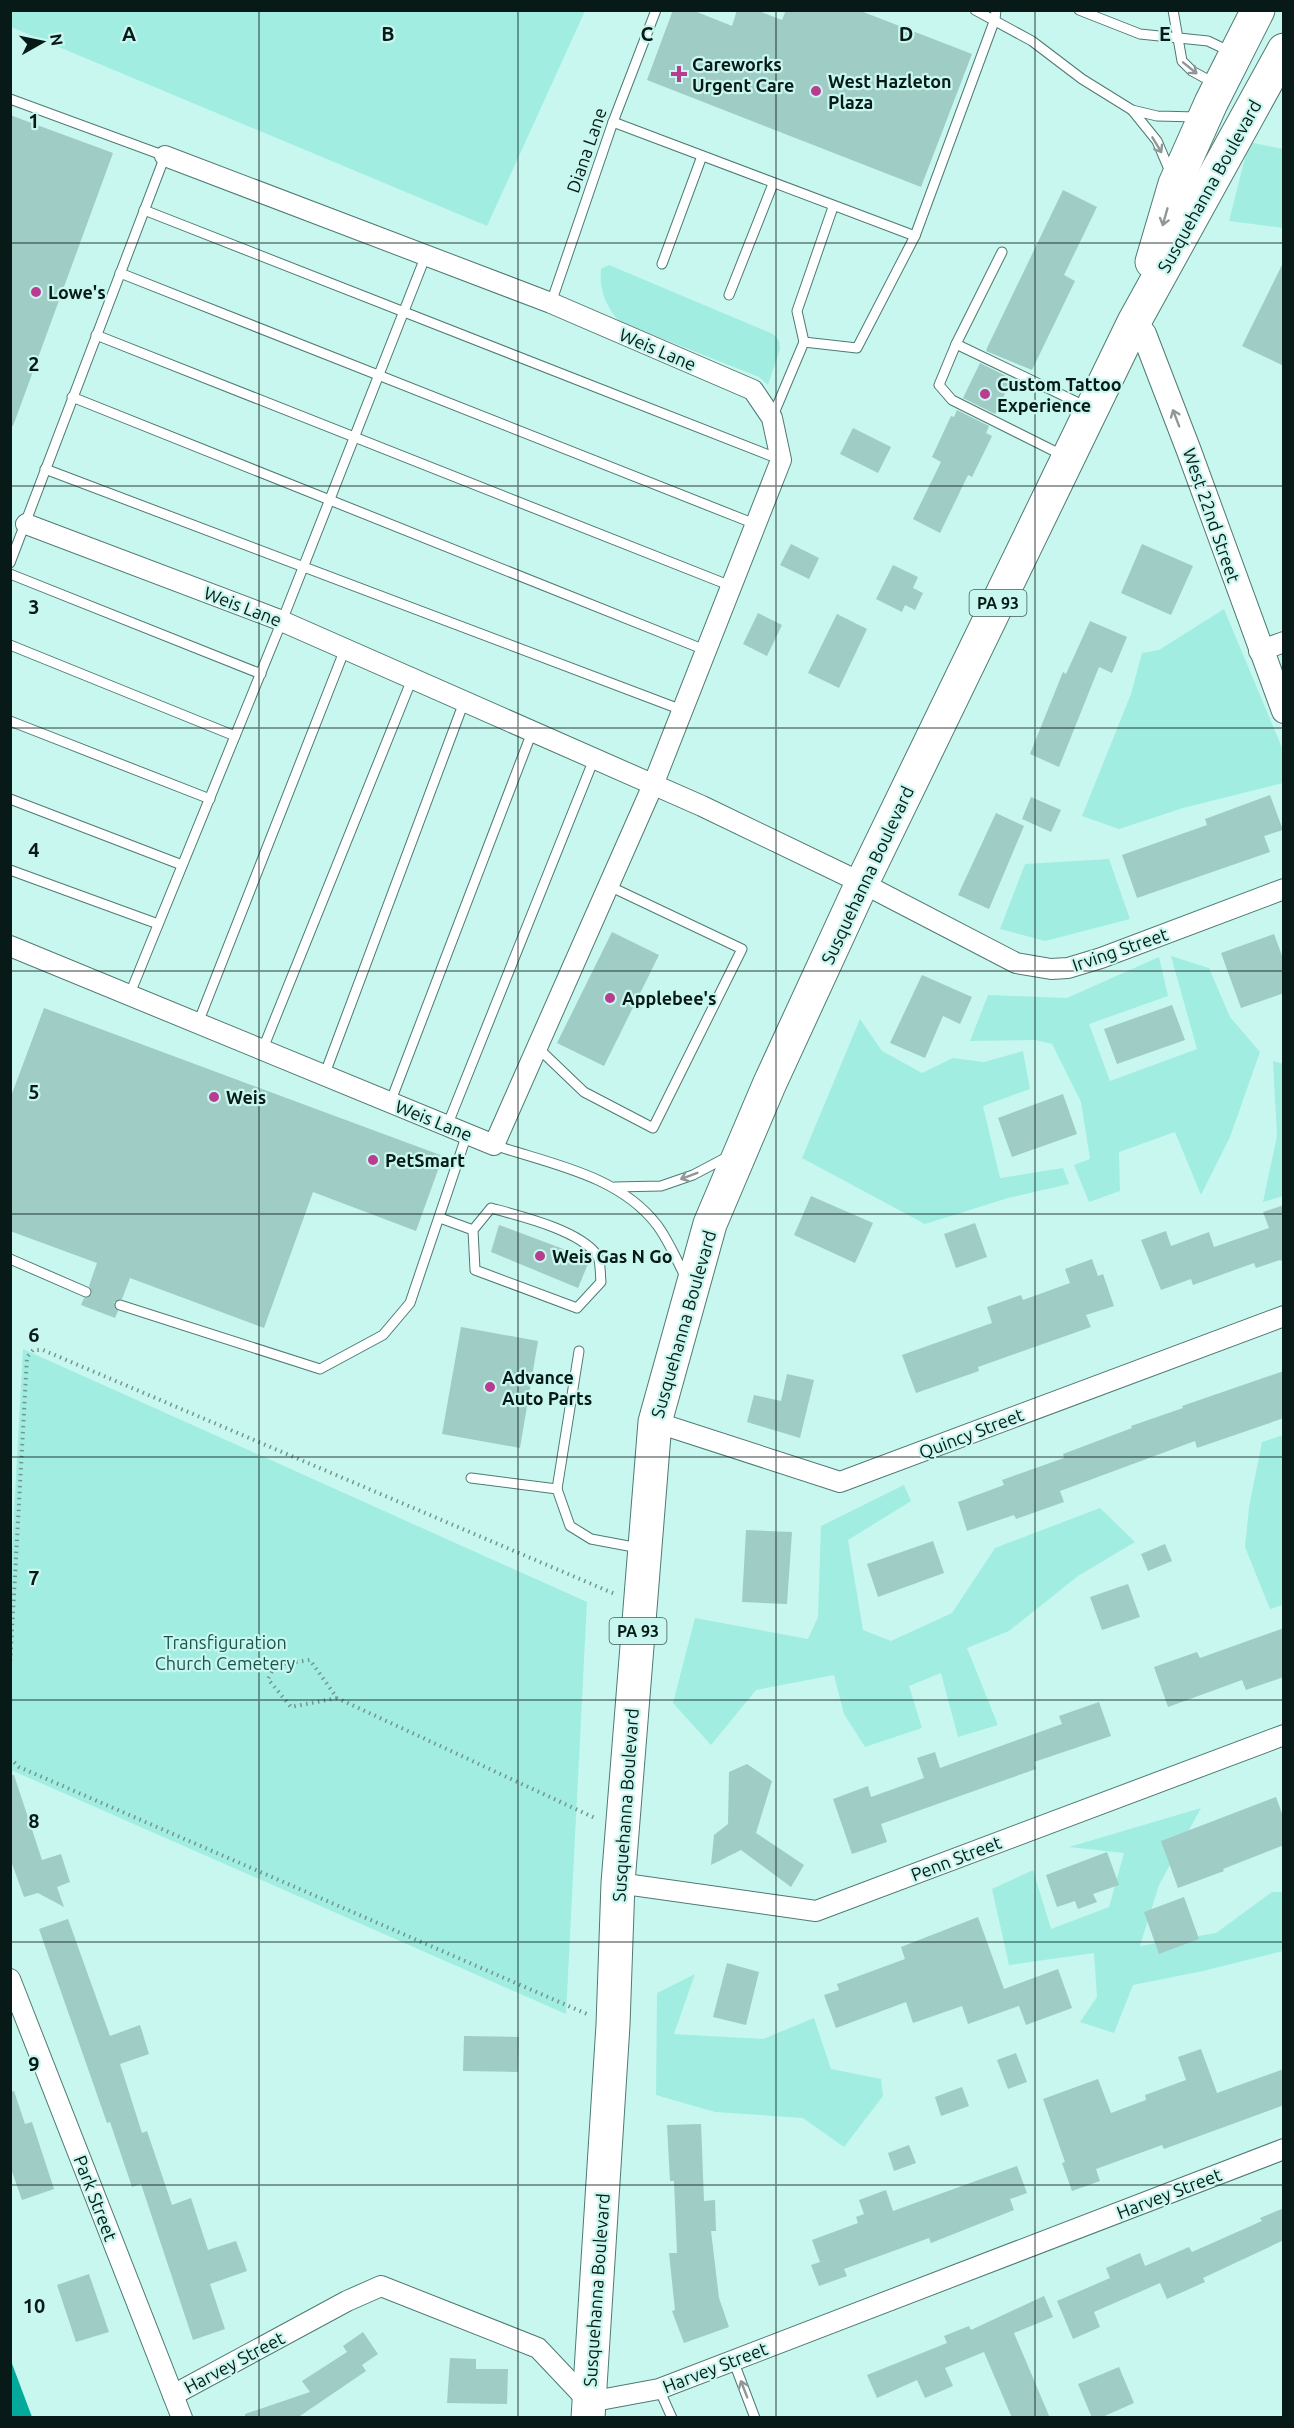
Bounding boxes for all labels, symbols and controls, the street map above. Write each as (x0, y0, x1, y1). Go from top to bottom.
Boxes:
north arrow (12, 12, 72, 72)
text: A (122, 22, 136, 45)
text: B (381, 22, 395, 45)
text: C (641, 22, 654, 45)
text: D (899, 22, 913, 45)
text: E (1159, 22, 1171, 45)
text: N (47, 32, 67, 47)
place label: Careworks Urgent Care (692, 54, 794, 95)
one-way arrow (1182, 61, 1198, 74)
marker: Careworks Urgent Care (670, 65, 688, 83)
place label: West Hazleton Plaza (828, 71, 952, 112)
marker: West Hazleton Plaza (809, 84, 823, 98)
street label: Susquehanna Boulevard (1153, 96, 1265, 276)
street label: Diana Lane (562, 105, 610, 195)
text: 1 (28, 109, 40, 132)
one-way arrow (1152, 136, 1164, 153)
one-way arrow (1159, 207, 1170, 226)
place label: Lowe's (48, 282, 106, 302)
marker: Lowe's (29, 285, 43, 299)
street label: Weis Lane (617, 324, 699, 374)
text: 2 (28, 352, 40, 375)
place label: Custom Tattoo Experience (997, 374, 1122, 415)
marker: Custom Tattoo Experience (978, 387, 992, 401)
one-way arrow (1170, 409, 1181, 427)
street label: West 22nd Street (1180, 445, 1244, 585)
street label: Weis Lane (201, 582, 285, 630)
road number: PA 93 (970, 590, 1026, 616)
text: 3 (28, 595, 40, 618)
street label: Susquehanna Boulevard (817, 783, 917, 967)
text: 4 (28, 838, 40, 861)
street label: Irving Street (1069, 923, 1171, 975)
place label: Applebee's (622, 988, 716, 1008)
marker: Applebee's (603, 991, 617, 1005)
text: 5 (28, 1080, 40, 1103)
place label: Weis (226, 1087, 266, 1107)
marker: Weis (207, 1090, 221, 1104)
street label: Weis Lane (393, 1096, 475, 1144)
place label: PetSmart (385, 1150, 465, 1170)
marker: PetSmart (366, 1153, 380, 1167)
one-way arrow (680, 1171, 699, 1182)
street label: Susquehanna Boulevard (647, 1228, 719, 1420)
place label: Weis Gas N Go (552, 1246, 673, 1266)
marker: Weis Gas N Go (533, 1249, 547, 1263)
text: 6 (28, 1323, 40, 1346)
place label: Advance Auto Parts (502, 1367, 592, 1408)
marker: Advance Auto Parts (483, 1380, 497, 1394)
street label: Quincy Street (916, 1404, 1027, 1463)
text: 7 (28, 1566, 40, 1589)
road number: PA 93 (610, 1618, 666, 1644)
park label: Transfiguration Church Cemetery (155, 1632, 296, 1673)
street label: Susquehanna Boulevard (608, 1708, 642, 1902)
text: 8 (28, 1809, 40, 1832)
street label: Penn Street (908, 1832, 1004, 1884)
text: 9 (28, 2052, 40, 2075)
street label: Park Street (71, 2152, 121, 2244)
street label: Harvey Street (1114, 2164, 1224, 2222)
street label: Susquehanna Boulevard (579, 2193, 613, 2387)
text: 10 (23, 2294, 45, 2317)
street label: Harvey Street (180, 2327, 288, 2397)
street label: Harvey Street (660, 2338, 770, 2396)
one-way arrow (738, 2380, 749, 2399)

